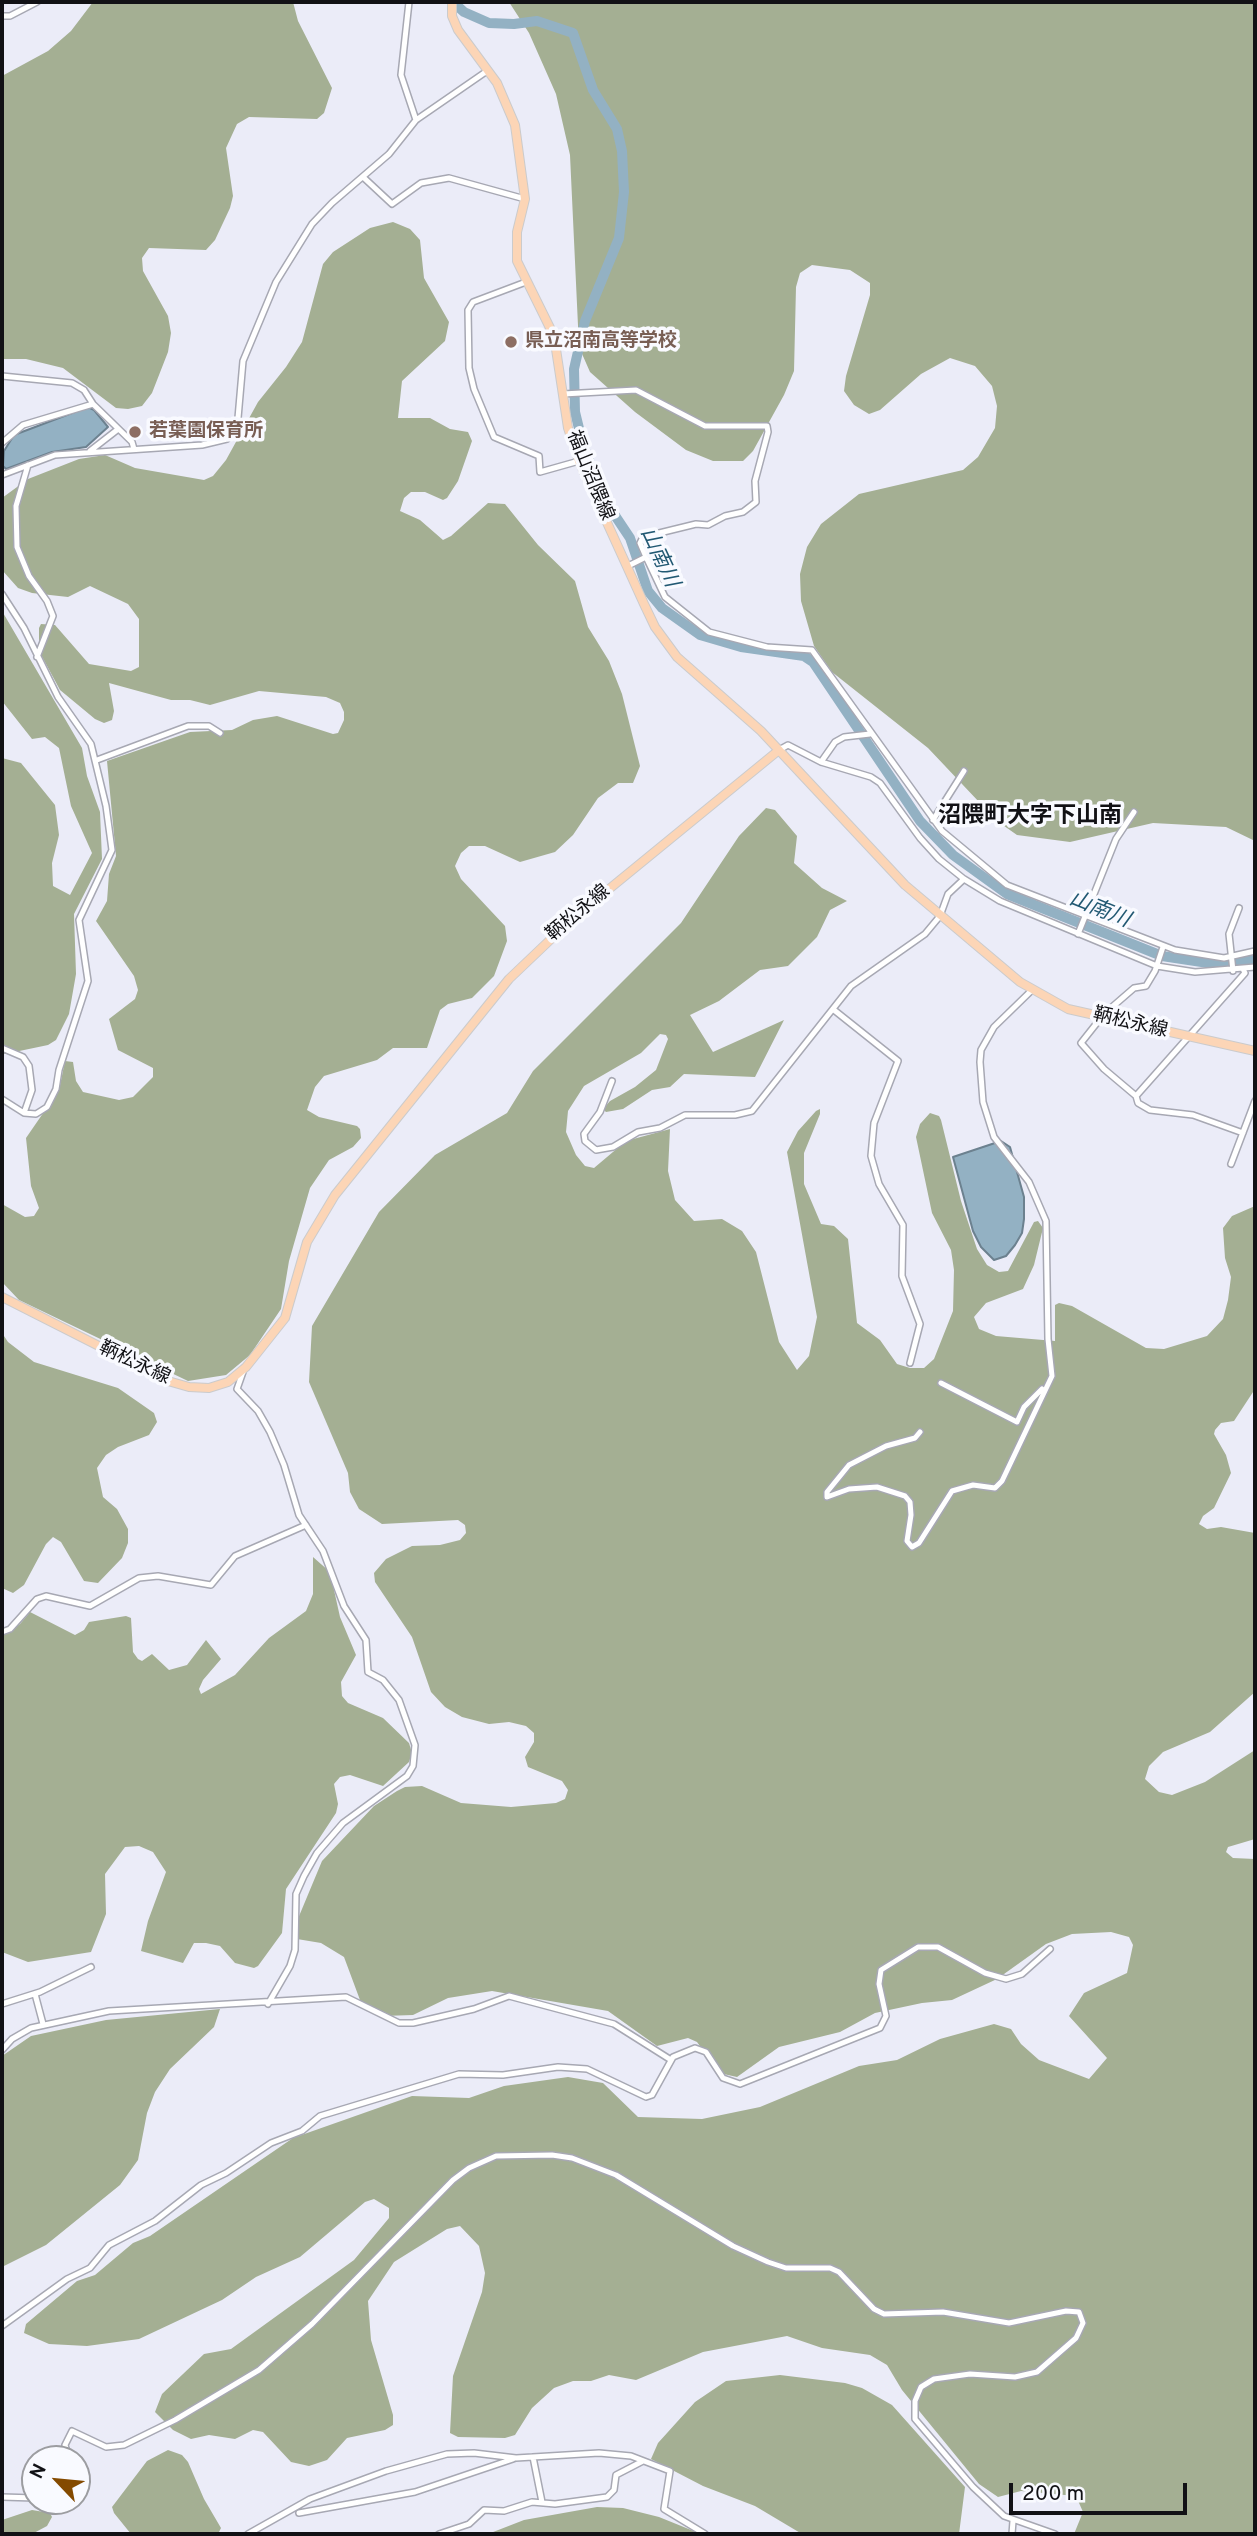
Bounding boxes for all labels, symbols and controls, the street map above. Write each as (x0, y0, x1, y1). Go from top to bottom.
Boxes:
place label: 県立沼南高等学校 (525, 331, 677, 353)
marker: 県立沼南高等学校 (503, 334, 519, 350)
place label: 若葉園保育所 (149, 421, 263, 443)
marker: 若葉園保育所 (127, 424, 143, 440)
street label: 福山沼隈線 (561, 428, 617, 524)
water label: 山南川 (633, 524, 683, 592)
district label: 沼隈町大字下山南 (938, 803, 1122, 831)
street label: 鞆松永線 (543, 881, 615, 947)
water label: 山南川 (1065, 888, 1133, 934)
street label: 鞆松永線 (1090, 1004, 1170, 1044)
street label: 鞆松永線 (95, 1338, 173, 1390)
north arrow (21, 2445, 91, 2515)
text: N (25, 2460, 53, 2483)
scale bar (1012, 2470, 1190, 2514)
text: 200 m (1022, 2481, 1084, 2508)

